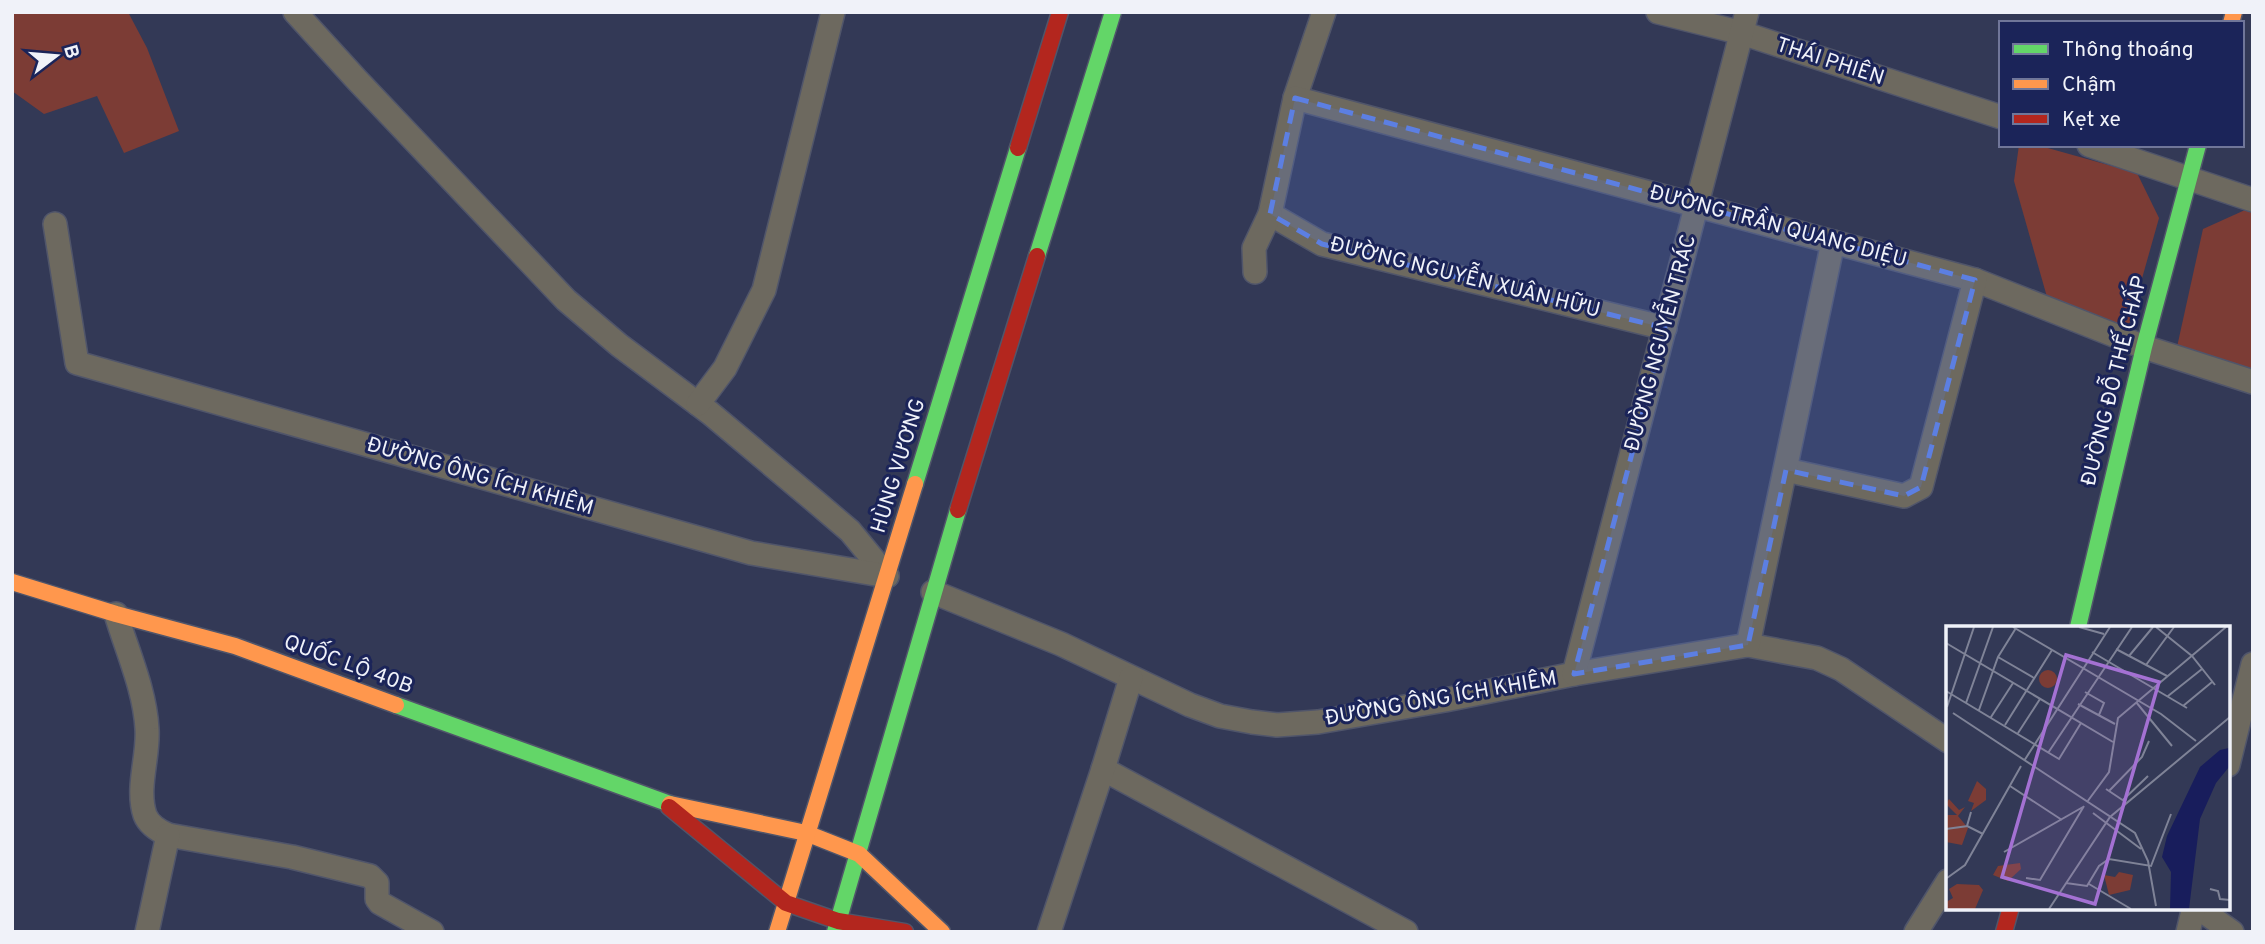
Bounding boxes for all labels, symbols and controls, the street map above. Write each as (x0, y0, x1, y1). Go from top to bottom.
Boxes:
north arrow (21, 21, 91, 91)
legend (1999, 21, 2244, 147)
street label: THÁI PHIÊN (1772, 31, 1888, 92)
text: Thông thoáng (2062, 37, 2194, 64)
text: B (57, 42, 84, 61)
text: Chậm (2062, 72, 2116, 99)
text: Kẹt xe (2062, 107, 2121, 134)
street label: ĐƯỜNG TRẦN QUANG DIỆU (1646, 176, 1911, 274)
street label: ĐƯỜNG NGUYỄN XUÂN HỮU (1327, 226, 1604, 325)
street label: ĐƯỜNG NGUYỄN TRÁC (1614, 230, 1703, 454)
street label: ĐƯỜNG ĐỖ THẾ CHẤP (2071, 272, 2154, 489)
street label: HÙNG VƯƠNG (865, 395, 932, 537)
street label: ĐƯỜNG ÔNG ÍCH KHIÊM (363, 431, 597, 522)
street label: QUỐC LỘ 40B (280, 625, 418, 701)
inset map (1946, 626, 2230, 909)
street label: ĐƯỜNG ÔNG ÍCH KHIÊM (1323, 664, 1559, 733)

